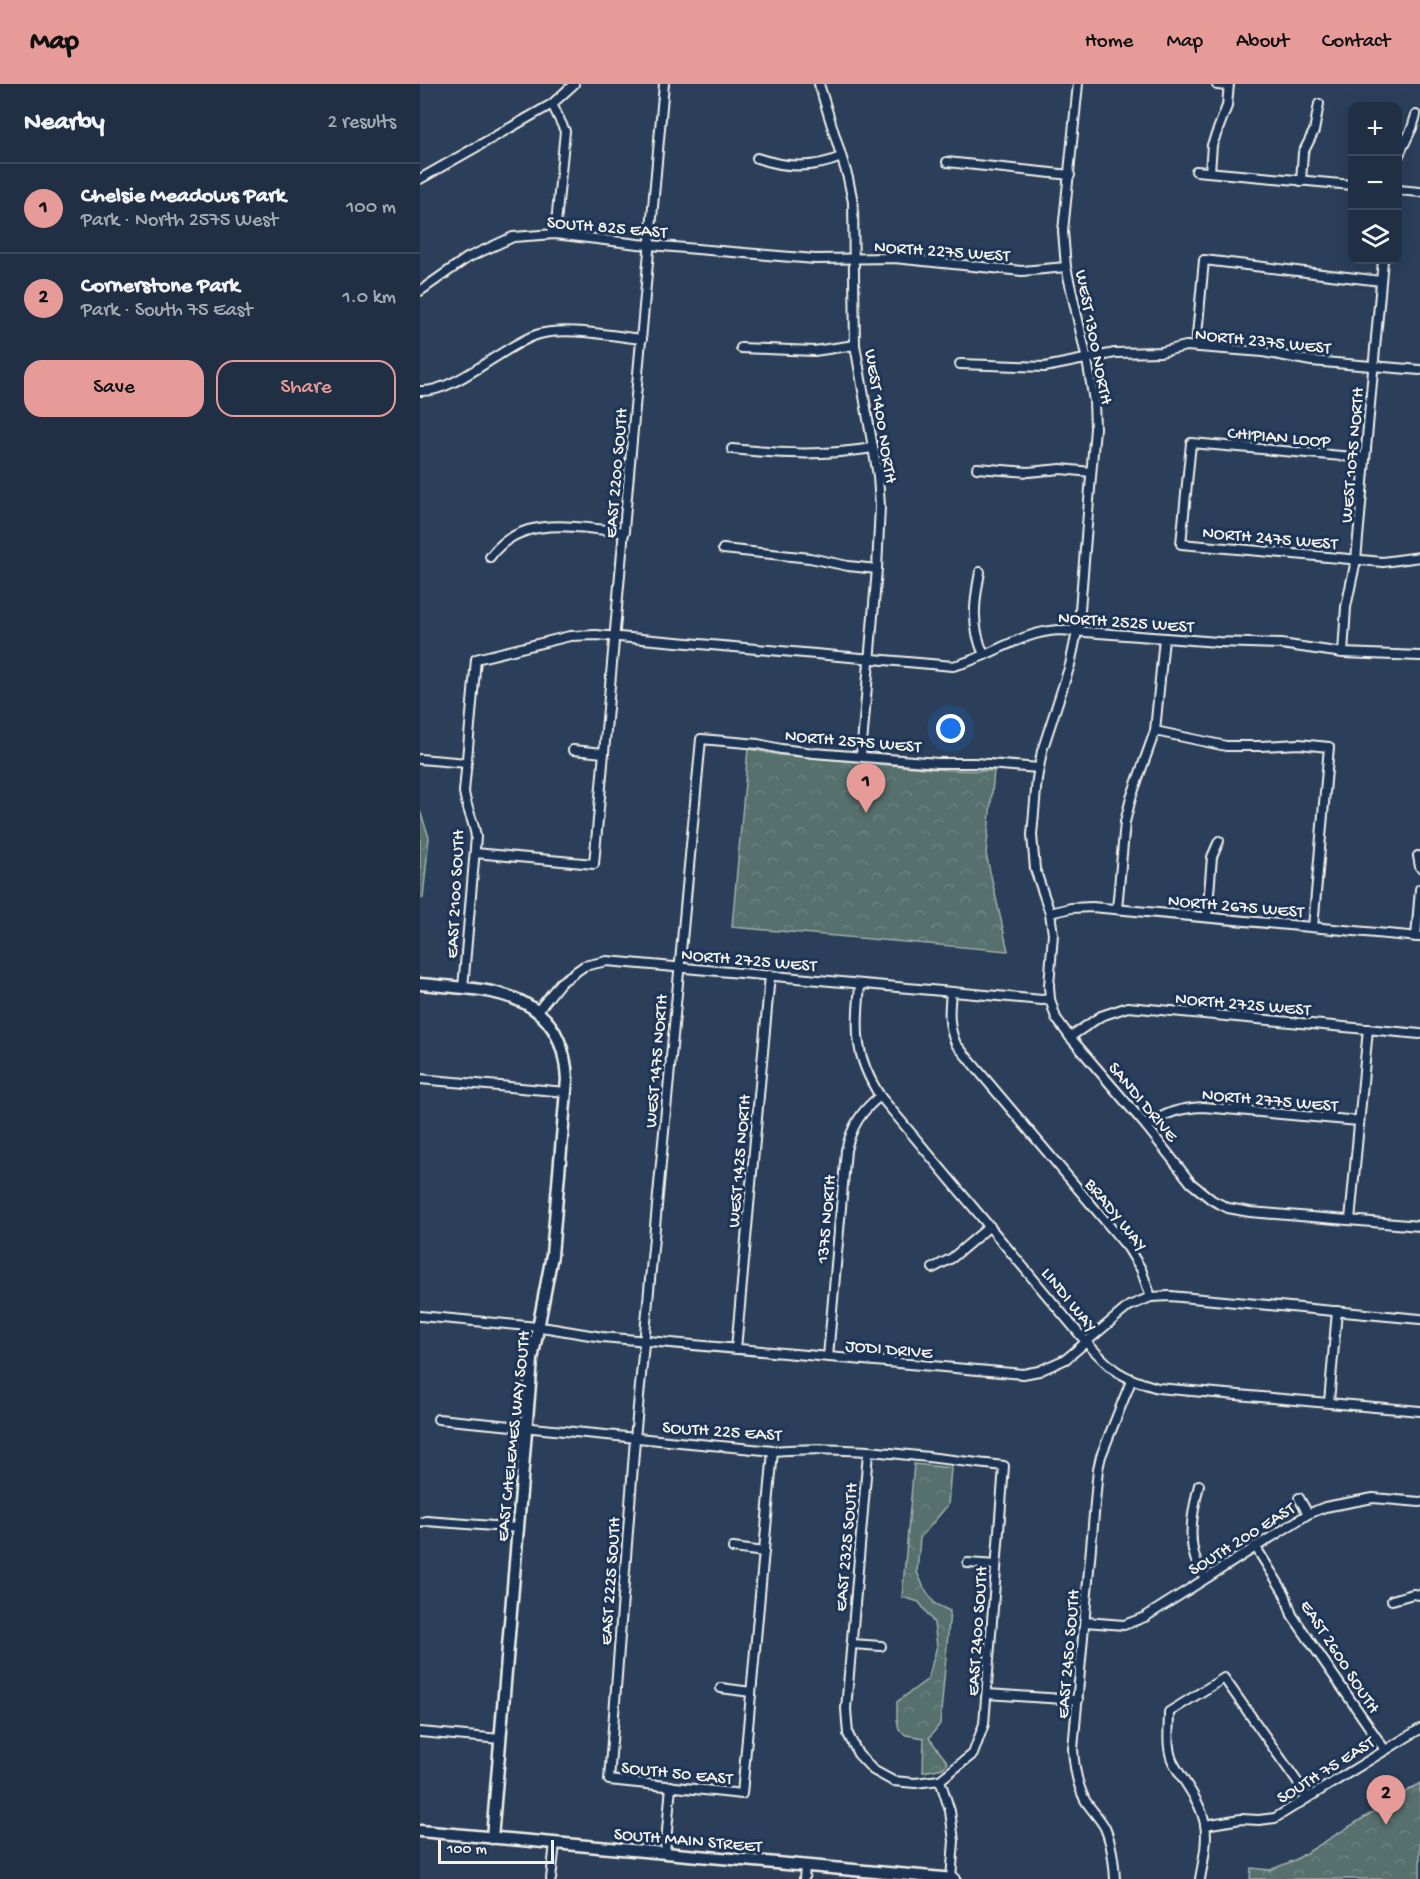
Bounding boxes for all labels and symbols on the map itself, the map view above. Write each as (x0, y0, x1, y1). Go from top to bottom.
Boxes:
street label: SOUTH 825 EAST (546, 213, 669, 244)
street label: NORTH 2275 WEST (873, 237, 1011, 268)
street label: WEST 1300 NORTH (1069, 268, 1116, 407)
street label: NORTH 2375 WEST (1194, 325, 1333, 360)
street label: WEST 1400 NORTH (859, 348, 901, 486)
street label: WEST 1075 NORTH (1337, 386, 1370, 524)
street label: EAST 2200 SOUTH (601, 407, 634, 539)
street label: CHIPIAN LOOP (1226, 424, 1332, 454)
street label: NORTH 2475 WEST (1201, 523, 1339, 556)
street label: NORTH 2525 WEST (1057, 608, 1196, 639)
your location (936, 714, 965, 743)
street label: NORTH 2575 WEST (784, 726, 923, 759)
pin: 1 (846, 764, 886, 813)
street label: EAST 2100 SOUTH (443, 828, 470, 959)
street label: NORTH 2675 WEST (1167, 891, 1306, 924)
street label: NORTH 2725 WEST (680, 945, 819, 978)
street label: NORTH 2725 WEST (1174, 989, 1313, 1022)
street label: WEST 1475 NORTH (641, 993, 674, 1129)
street label: SANDI DRIVE (1103, 1058, 1182, 1147)
street label: NORTH 2775 WEST (1201, 1085, 1340, 1118)
street label: WEST 1425 NORTH (724, 1093, 757, 1229)
street label: 1375 NORTH (813, 1173, 842, 1265)
street label: BRADY WAY (1079, 1174, 1151, 1256)
street label: LINDI WAY (1036, 1264, 1101, 1337)
street label: EAST CHELEMES WAY SOUTH (493, 1329, 536, 1543)
street label: JODI DRIVE (844, 1336, 934, 1365)
street label: SOUTH 225 EAST (661, 1418, 783, 1447)
street label: EAST 2325 SOUTH (831, 1481, 864, 1612)
street label: SOUTH 200 EAST (1185, 1498, 1300, 1581)
street label: EAST 2225 SOUTH (597, 1516, 626, 1646)
street label: EAST 2400 SOUTH (963, 1565, 994, 1697)
street label: EAST 2450 SOUTH (1053, 1588, 1086, 1720)
street label: EAST 2600 SOUTH (1294, 1597, 1384, 1719)
street label: SOUTH 75 EAST (1274, 1732, 1380, 1809)
street label: SOUTH 50 EAST (620, 1758, 735, 1791)
pin: 2 (1366, 1776, 1406, 1825)
street label: SOUTH MAIN STREET (613, 1825, 764, 1859)
scale bar (438, 1837, 554, 1864)

